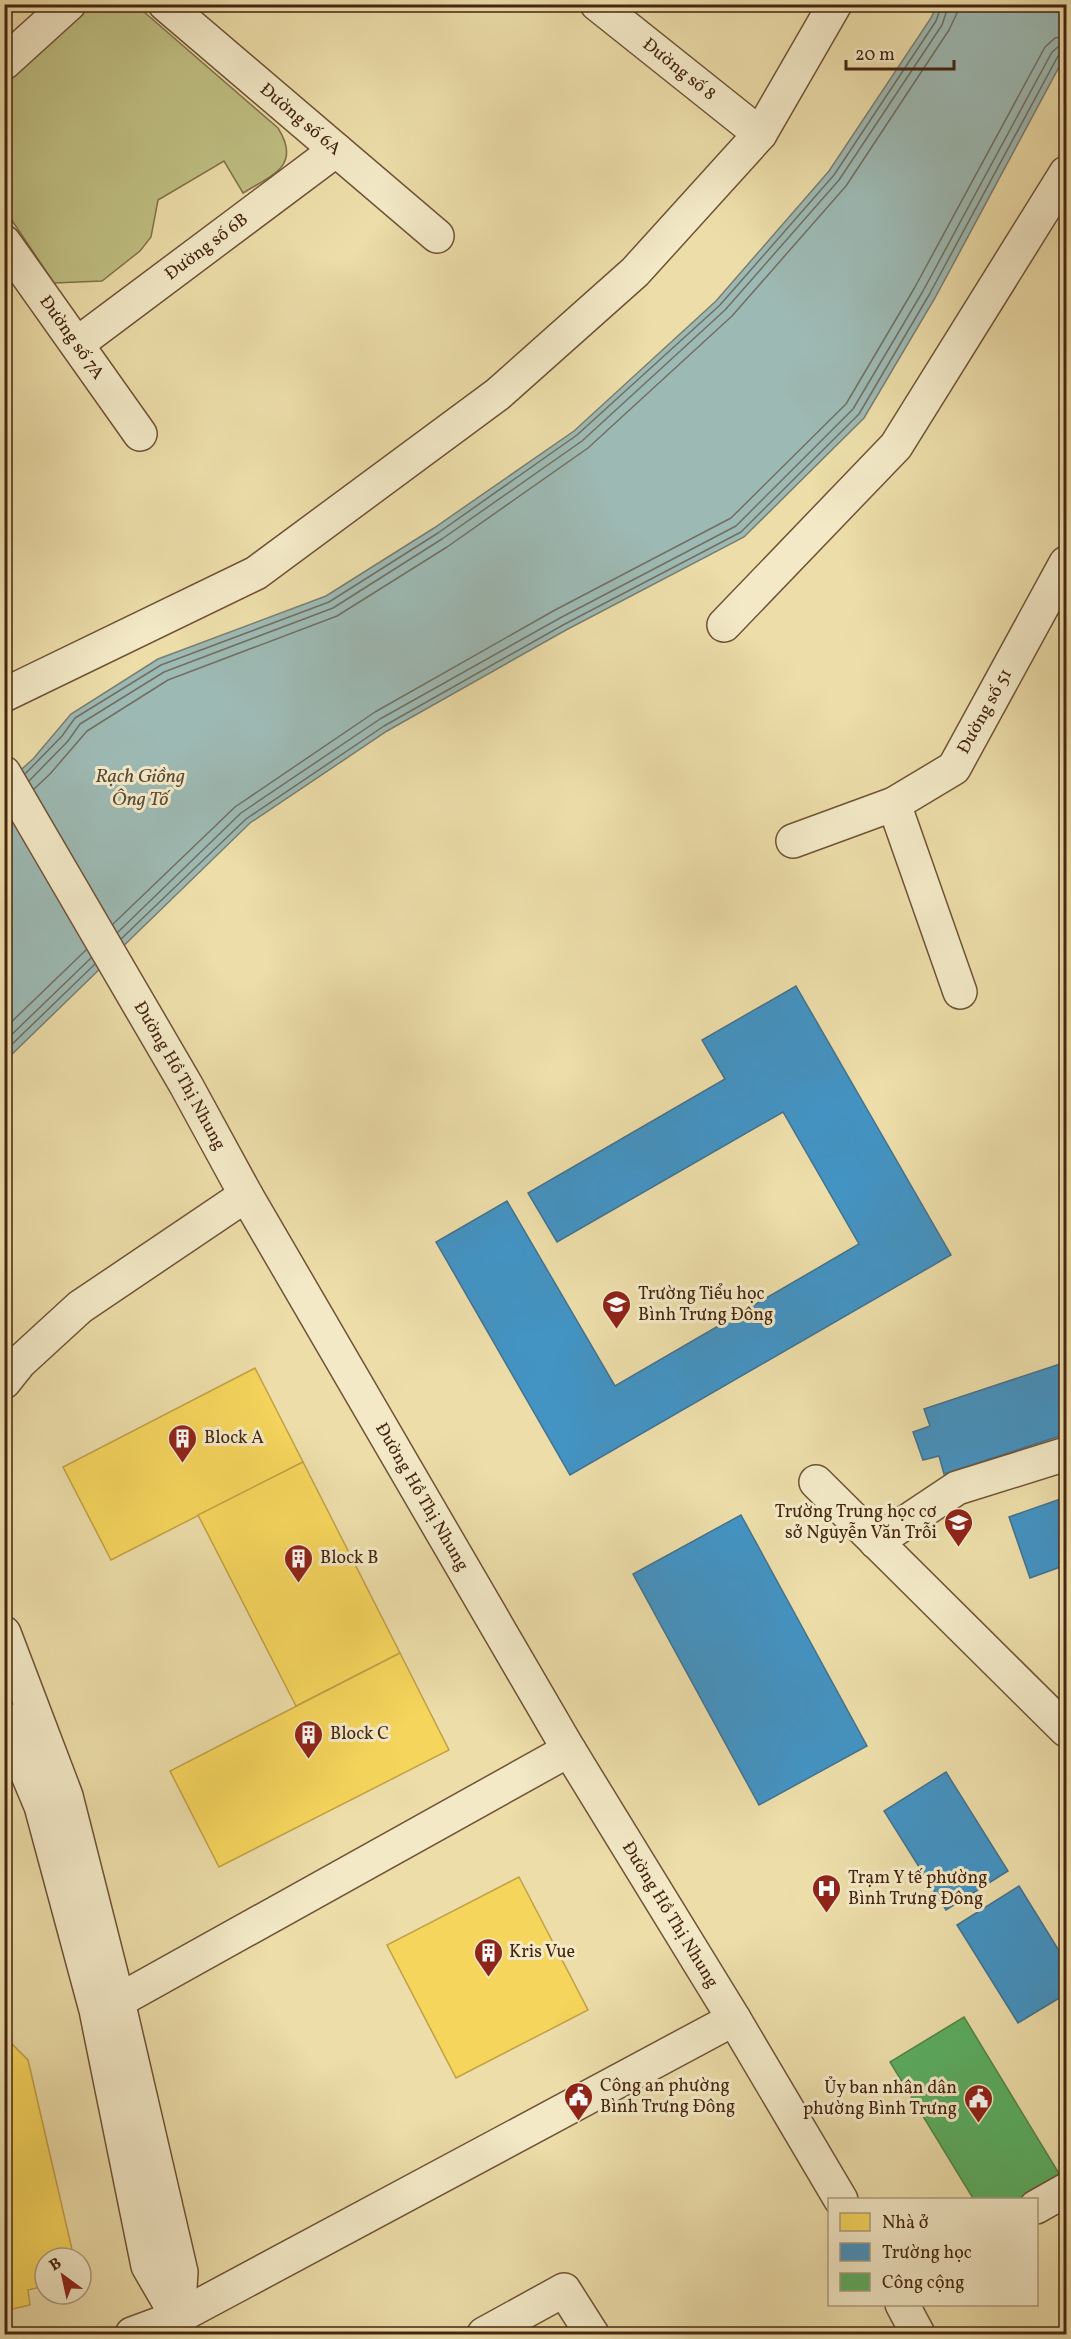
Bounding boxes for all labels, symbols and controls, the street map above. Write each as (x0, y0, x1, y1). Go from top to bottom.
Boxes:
street label: Đường số 8 (637, 32, 721, 106)
scale bar (846, 33, 954, 71)
text: 20 m (855, 43, 895, 68)
street label: Đường số 6A (254, 78, 347, 162)
street label: Đường số 6B (160, 207, 254, 286)
street label: Đường số 7A (33, 290, 110, 385)
street label: Đường số 51 (951, 664, 1018, 759)
water label: Rạch Giồng Ông Tố (95, 763, 185, 814)
street label: Đường Hồ Thị Nhung (127, 997, 232, 1155)
place label: Trường Tiểu học Bình Trưng Đông (638, 1282, 773, 1328)
school or university icon: Trường Tiểu học Bình Trưng Đông (601, 1288, 633, 1330)
street label: Đường Hồ Thị Nhung (369, 1418, 475, 1576)
building icon: Block A (167, 1422, 199, 1464)
place label: Block A (204, 1426, 264, 1451)
place label: Trường Trung học cơ sở Nguyễn Văn Trỗi (775, 1500, 937, 1546)
school or university icon: Trường Trung học cơ sở Nguyễn Văn Trỗi (942, 1506, 974, 1548)
building icon: Block B (283, 1542, 315, 1584)
place label: Block B (320, 1546, 378, 1571)
building icon: Block C (293, 1718, 325, 1760)
place label: Block C (330, 1722, 389, 1747)
street label: Đường Hồ Thị Nhung (616, 1837, 725, 1993)
place label: Trạm Y tế phường Bình Trưng Đông (848, 1866, 987, 1912)
hospital icon: Trạm Y tế phường Bình Trưng Đông (811, 1872, 843, 1914)
building icon: Kris Vue (472, 1936, 504, 1978)
place label: Kris Vue (509, 1940, 575, 1965)
place label: Công an phường Bình Trưng Đông (600, 2074, 735, 2120)
place label: Ủy ban nhân dân phường Bình Trưng (803, 2076, 957, 2122)
public building icon: Công an phường Bình Trưng Đông (563, 2080, 595, 2122)
public building icon: Ủy ban nhân dân phường Bình Trưng (962, 2082, 994, 2124)
legend (828, 2198, 1038, 2306)
text: Nhà ở (882, 2211, 929, 2236)
text: Trường học (882, 2241, 972, 2266)
north arrow (33, 2246, 93, 2306)
text: B (45, 2253, 67, 2277)
text: Công cộng (882, 2271, 964, 2296)

